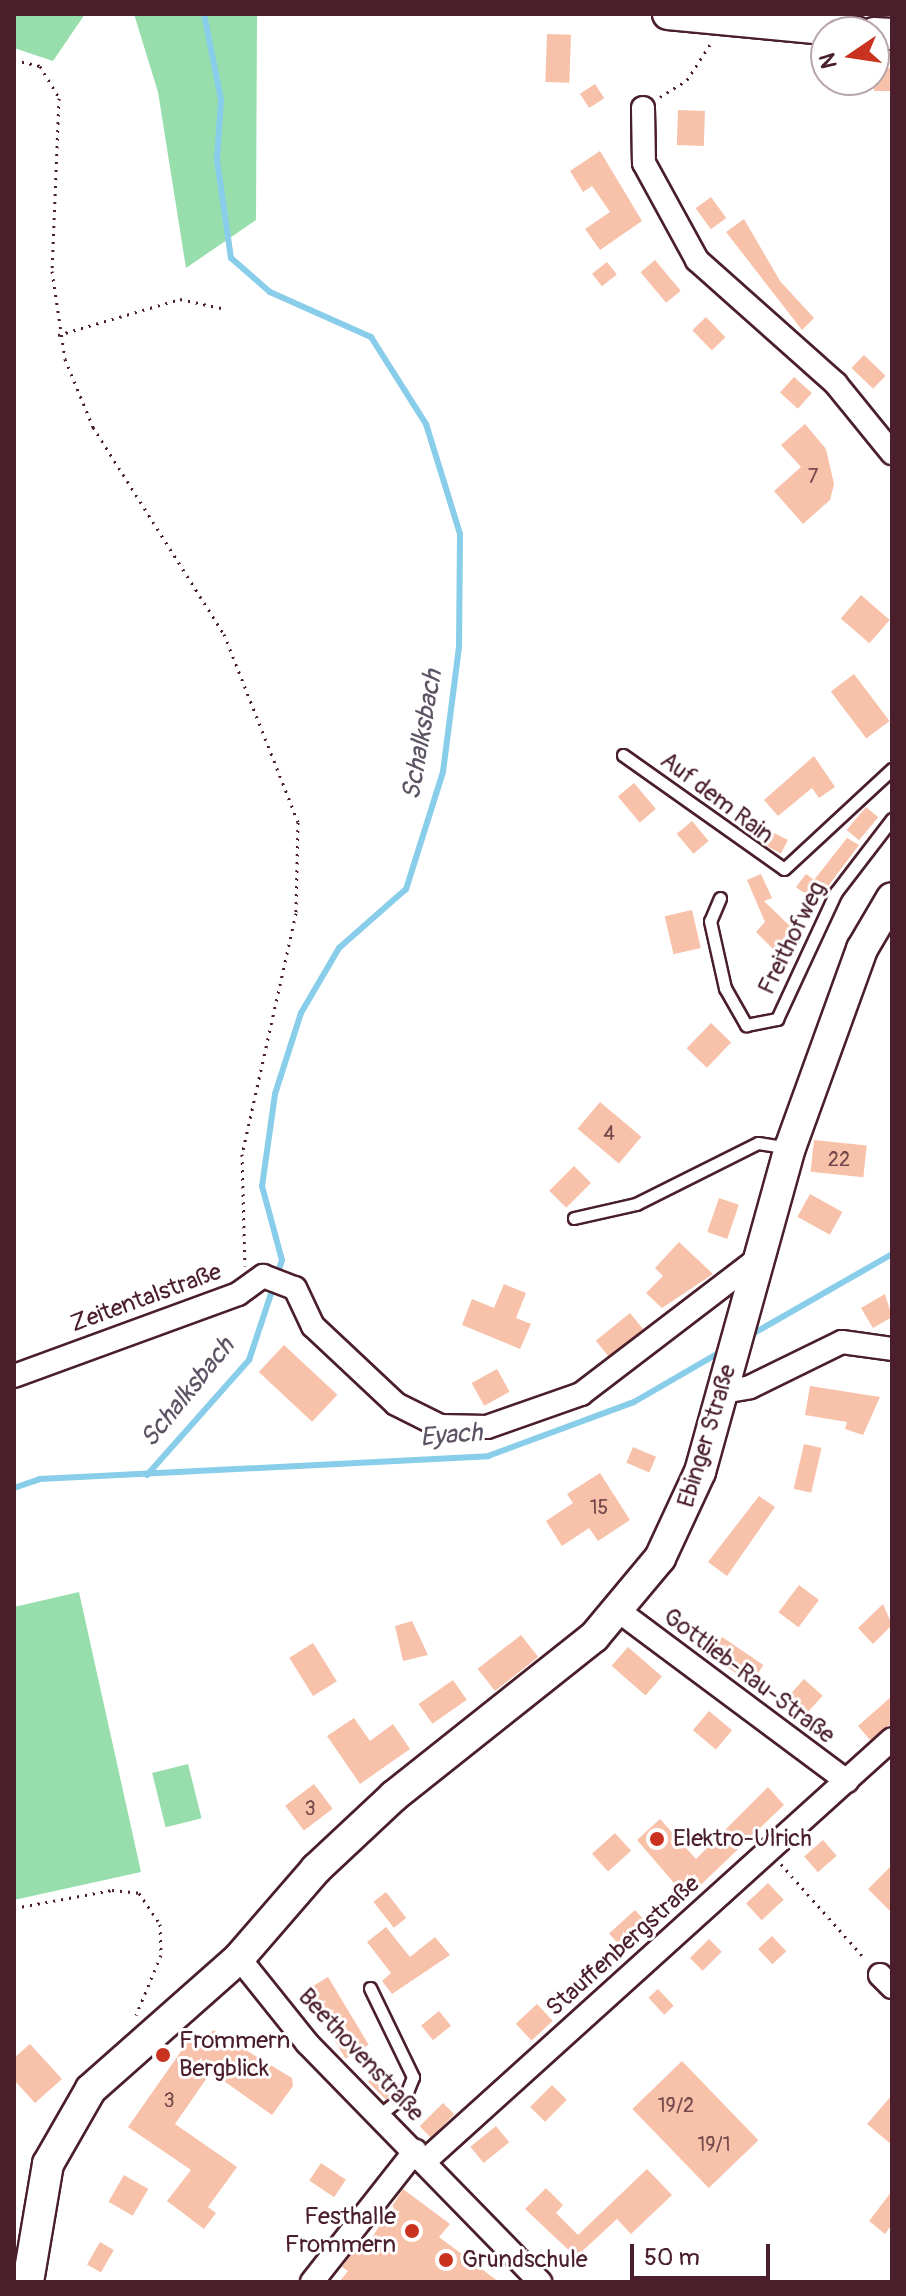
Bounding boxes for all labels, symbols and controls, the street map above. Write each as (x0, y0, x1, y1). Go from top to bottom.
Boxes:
north arrow (810, 16, 890, 96)
text: N (813, 51, 844, 71)
house number: 7 (808, 464, 818, 488)
water label: Schalksbach (396, 668, 450, 802)
street label: Auf dem Rain (655, 746, 779, 850)
street label: Freithofweg (752, 877, 832, 999)
house number: 4 (603, 1121, 615, 1145)
house number: 22 (828, 1147, 850, 1171)
street label: Zeitentalstraße (67, 1257, 225, 1339)
water label: Schalksbach (134, 1332, 242, 1454)
street label: Ebinger Straße (672, 1361, 742, 1511)
water label: Eyach (419, 1418, 483, 1454)
house number: 15 (590, 1495, 608, 1519)
street label: Gottlieb-Rau-Straße (658, 1602, 840, 1750)
house number: 3 (304, 1796, 316, 1820)
place label: Elektro-Ulrich (673, 1825, 812, 1853)
marker: Elektro-Ulrich (648, 1830, 666, 1848)
street label: Stauffenbergstraße (540, 1870, 706, 2022)
street label: Beethovenstraße (292, 1983, 430, 2127)
place label: Frommern Bergblick (179, 2027, 290, 2083)
marker: Frommern Bergblick (154, 2046, 172, 2064)
house number: 3 (163, 2088, 175, 2112)
house number: 19/2 (658, 2093, 694, 2117)
house number: 19/1 (697, 2132, 731, 2156)
place label: Festhalle Frommern (285, 2203, 396, 2259)
marker: Festhalle Frommern (403, 2222, 421, 2240)
scale bar (634, 2228, 774, 2278)
text: 50 m (644, 2243, 700, 2272)
place label: Grundschule (462, 2246, 588, 2274)
marker: Grundschule (437, 2251, 455, 2269)

